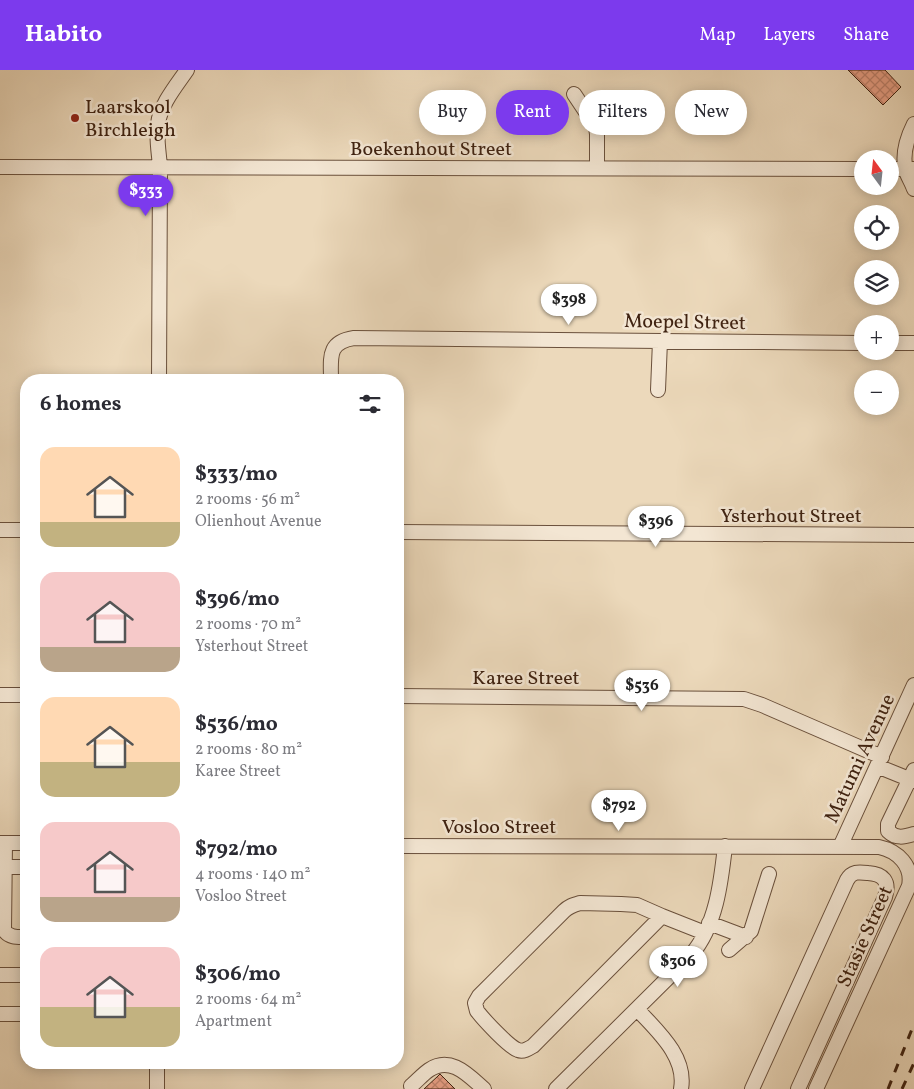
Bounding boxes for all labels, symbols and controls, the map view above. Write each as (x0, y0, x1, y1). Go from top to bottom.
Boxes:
text: Habito (25, 18, 102, 52)
text: Map (699, 23, 735, 48)
text: Layers (763, 23, 815, 48)
text: Share (843, 23, 889, 48)
chip: Buy (419, 90, 486, 135)
chip: Rent (496, 90, 569, 135)
chip: Filters (579, 90, 665, 135)
chip: New (675, 90, 747, 135)
place label: Laarskool Birchleigh (85, 94, 176, 145)
marker: Laarskool Birchleigh (69, 112, 81, 124)
street label: Boekenhout Street (350, 136, 512, 164)
north arrow (854, 150, 899, 195)
map controls (854, 150, 899, 415)
pin: $333 (116, 174, 176, 217)
text: $333 (129, 180, 163, 202)
button: locate (854, 205, 899, 250)
button: layers (854, 260, 899, 305)
pin: $398 (539, 284, 599, 326)
text: $398 (552, 289, 586, 311)
street label: Moepel Street (624, 308, 746, 338)
button: + (854, 315, 899, 360)
button: − (854, 370, 899, 415)
text: 6 homes (40, 390, 121, 419)
icon: filters (356, 390, 384, 418)
text: $333/mo (195, 460, 278, 489)
icon: home (80, 467, 140, 527)
text: 2 rooms · 56 m² (195, 489, 300, 511)
street label: Ysterhout Street (720, 503, 862, 531)
pin: $396 (626, 506, 686, 548)
text: Olienhout Avenue (195, 511, 322, 533)
text: $396 (639, 511, 673, 533)
text: $396/mo (195, 585, 279, 614)
icon: home (80, 592, 140, 652)
text: 2 rooms · 70 m² (195, 614, 301, 636)
text: Ysterhout Street (195, 636, 308, 658)
street label: Karee Street (472, 665, 580, 693)
pin: $536 (612, 670, 672, 712)
text: $536 (625, 675, 659, 697)
street label: Matumi Avenue (819, 690, 903, 828)
text: $536/mo (195, 710, 278, 739)
icon: home (80, 717, 140, 777)
text: 2 rooms · 80 m² (195, 739, 302, 761)
text: Karee Street (195, 761, 281, 783)
pin: $792 (589, 790, 649, 832)
text: $792 (602, 795, 636, 817)
street label: Vosloo Street (442, 814, 556, 842)
text: $792/mo (195, 835, 278, 864)
icon: home (80, 842, 140, 902)
text: 4 rooms · 140 m² (195, 864, 310, 886)
street label: Stasie Street (831, 882, 901, 992)
text: Vosloo Street (195, 886, 287, 908)
pin: $306 (648, 946, 708, 988)
text: $306 (660, 951, 696, 973)
text: $306/mo (195, 960, 281, 989)
icon: home (80, 967, 140, 1027)
text: 2 rooms · 64 m² (195, 989, 302, 1011)
text: Apartment (195, 1011, 272, 1033)

